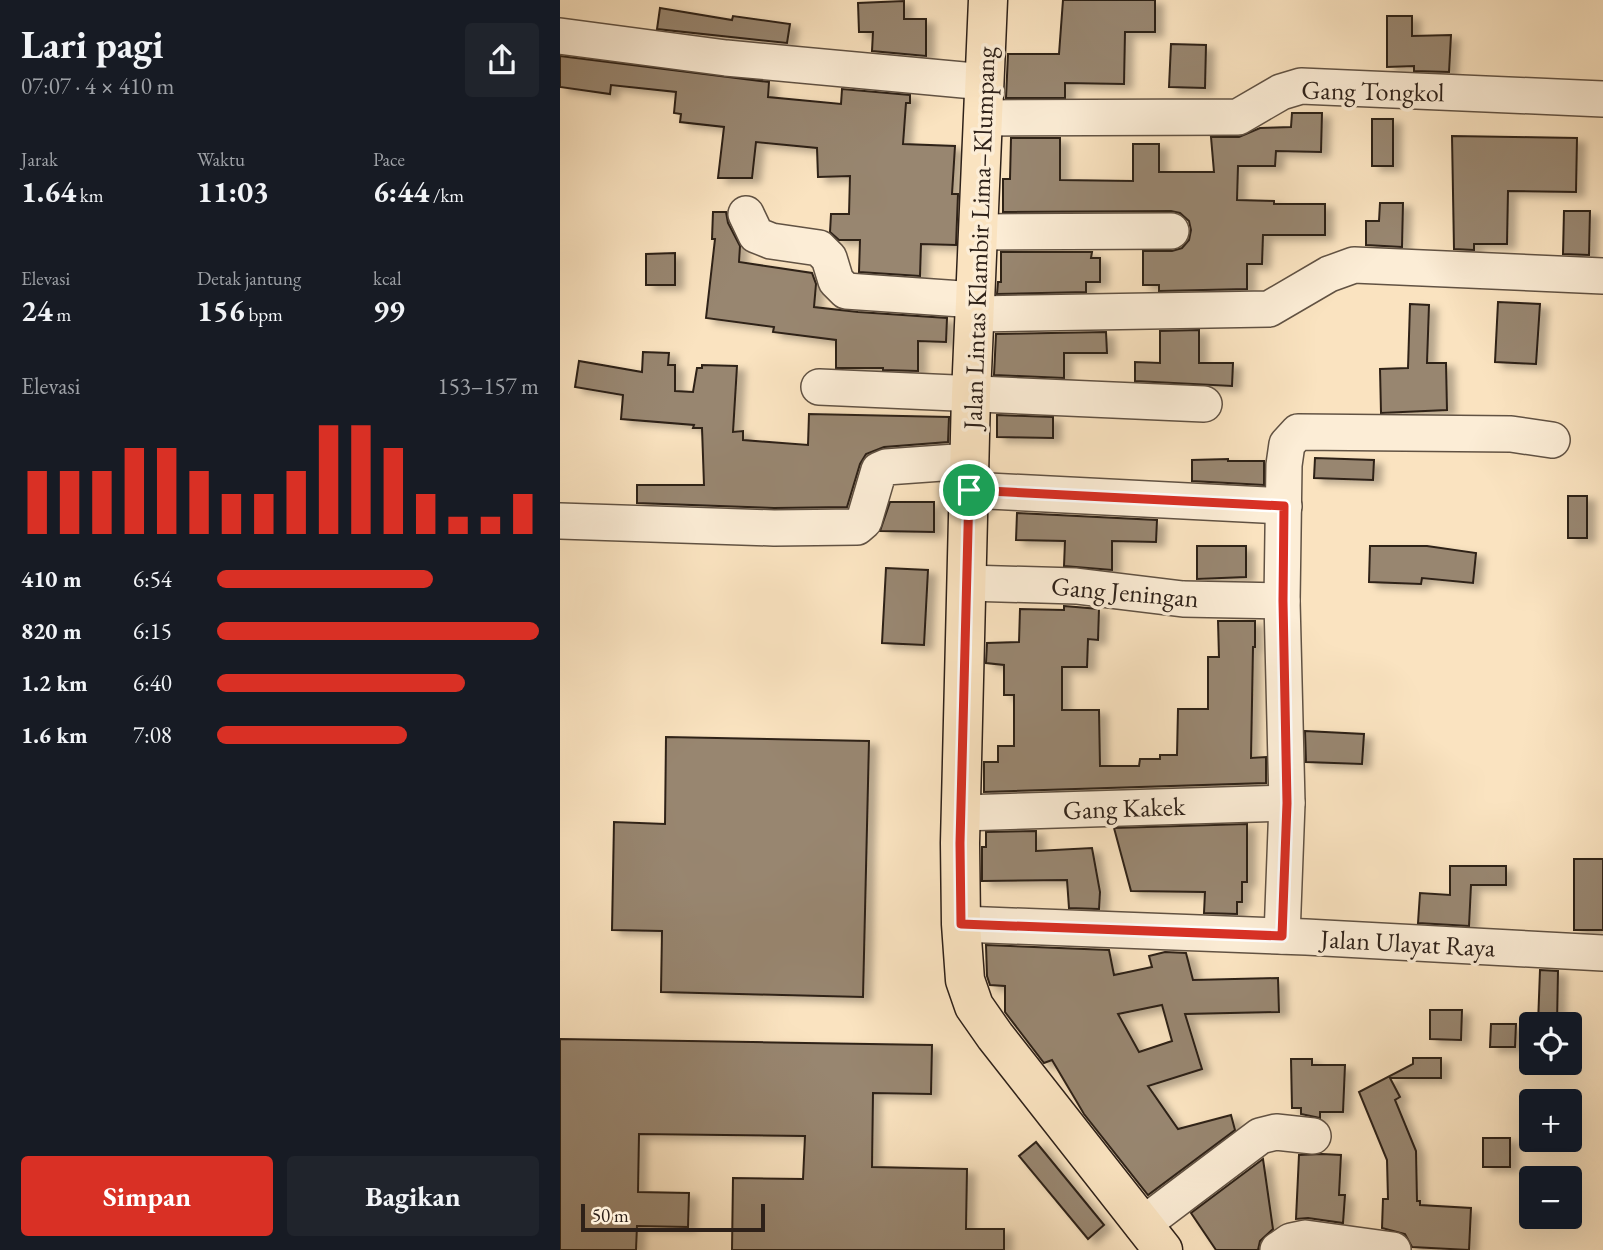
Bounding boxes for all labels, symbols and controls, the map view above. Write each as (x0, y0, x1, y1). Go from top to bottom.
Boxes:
text: Lari pagi (21, 20, 164, 69)
button: share (465, 23, 539, 97)
street label: Jalan Lintas Klambir Lima–Klumpang (955, 45, 1003, 432)
text: 07:07 · 4 × 410 m (21, 71, 174, 101)
street label: Gang Tongkol (1301, 73, 1445, 109)
text: Jarak (21, 147, 58, 172)
text: Waktu (197, 147, 245, 172)
text: Pace (373, 147, 405, 172)
text: 1.64 (21, 172, 76, 211)
text: 11:03 (197, 172, 269, 211)
text: 6:44 (373, 172, 429, 211)
text: km (76, 183, 104, 208)
text: /km (429, 183, 464, 208)
text: Elevasi (21, 266, 70, 291)
text: Detak jantung (197, 266, 301, 291)
text: kcal (373, 266, 402, 291)
text: 24 (21, 291, 53, 330)
text: 156 (197, 291, 245, 330)
text: 99 (373, 291, 405, 330)
text: m (53, 302, 71, 327)
text: bpm (245, 302, 283, 327)
text: Elevasi (21, 371, 80, 401)
text: 153–157 m (438, 371, 539, 401)
pin (939, 460, 999, 520)
icon: arrive (950, 471, 988, 509)
text: 410 m (21, 564, 82, 594)
text: 6:54 (133, 564, 172, 594)
street label: Gang Jeningan (1050, 569, 1200, 615)
text: 820 m (21, 616, 82, 646)
text: 6:15 (133, 616, 172, 646)
text: 1.2 km (21, 668, 88, 698)
text: 6:40 (133, 668, 172, 698)
text: 1.6 km (21, 720, 88, 750)
text: 7:08 (133, 720, 172, 750)
street label: Gang Kakek (1062, 789, 1186, 827)
street label: Jalan Ulayat Raya (1318, 921, 1497, 965)
map controls (1519, 1012, 1582, 1229)
button: locate (1519, 1012, 1582, 1075)
button: + (1519, 1089, 1582, 1152)
button: Simpan (21, 1156, 273, 1236)
button: Bagikan (287, 1156, 539, 1236)
button: − (1519, 1166, 1582, 1229)
scale bar (581, 1201, 765, 1233)
text: 50 m (592, 1203, 629, 1228)

